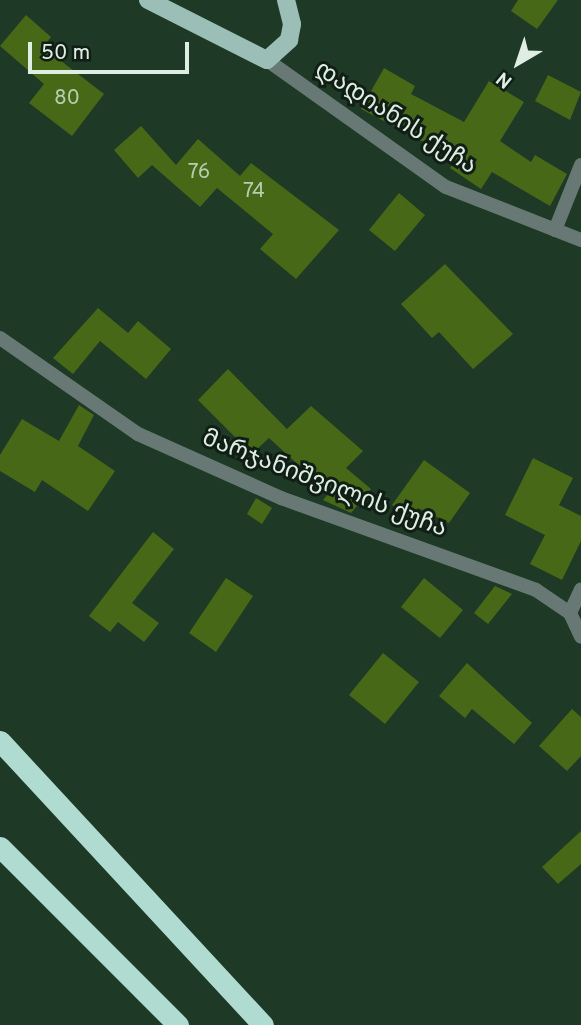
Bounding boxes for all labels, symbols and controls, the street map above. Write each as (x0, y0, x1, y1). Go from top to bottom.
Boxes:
scale bar (32, 28, 192, 72)
north arrow (483, 28, 553, 98)
text: 50 m (41, 40, 90, 67)
street label: დადიანის ქუჩა (309, 56, 481, 182)
text: N (492, 66, 518, 93)
house number: 80 (54, 86, 80, 112)
house number: 76 (188, 160, 210, 186)
house number: 74 (243, 179, 265, 205)
street label: მარჯანიშვილის ქუჩა (198, 425, 450, 545)

